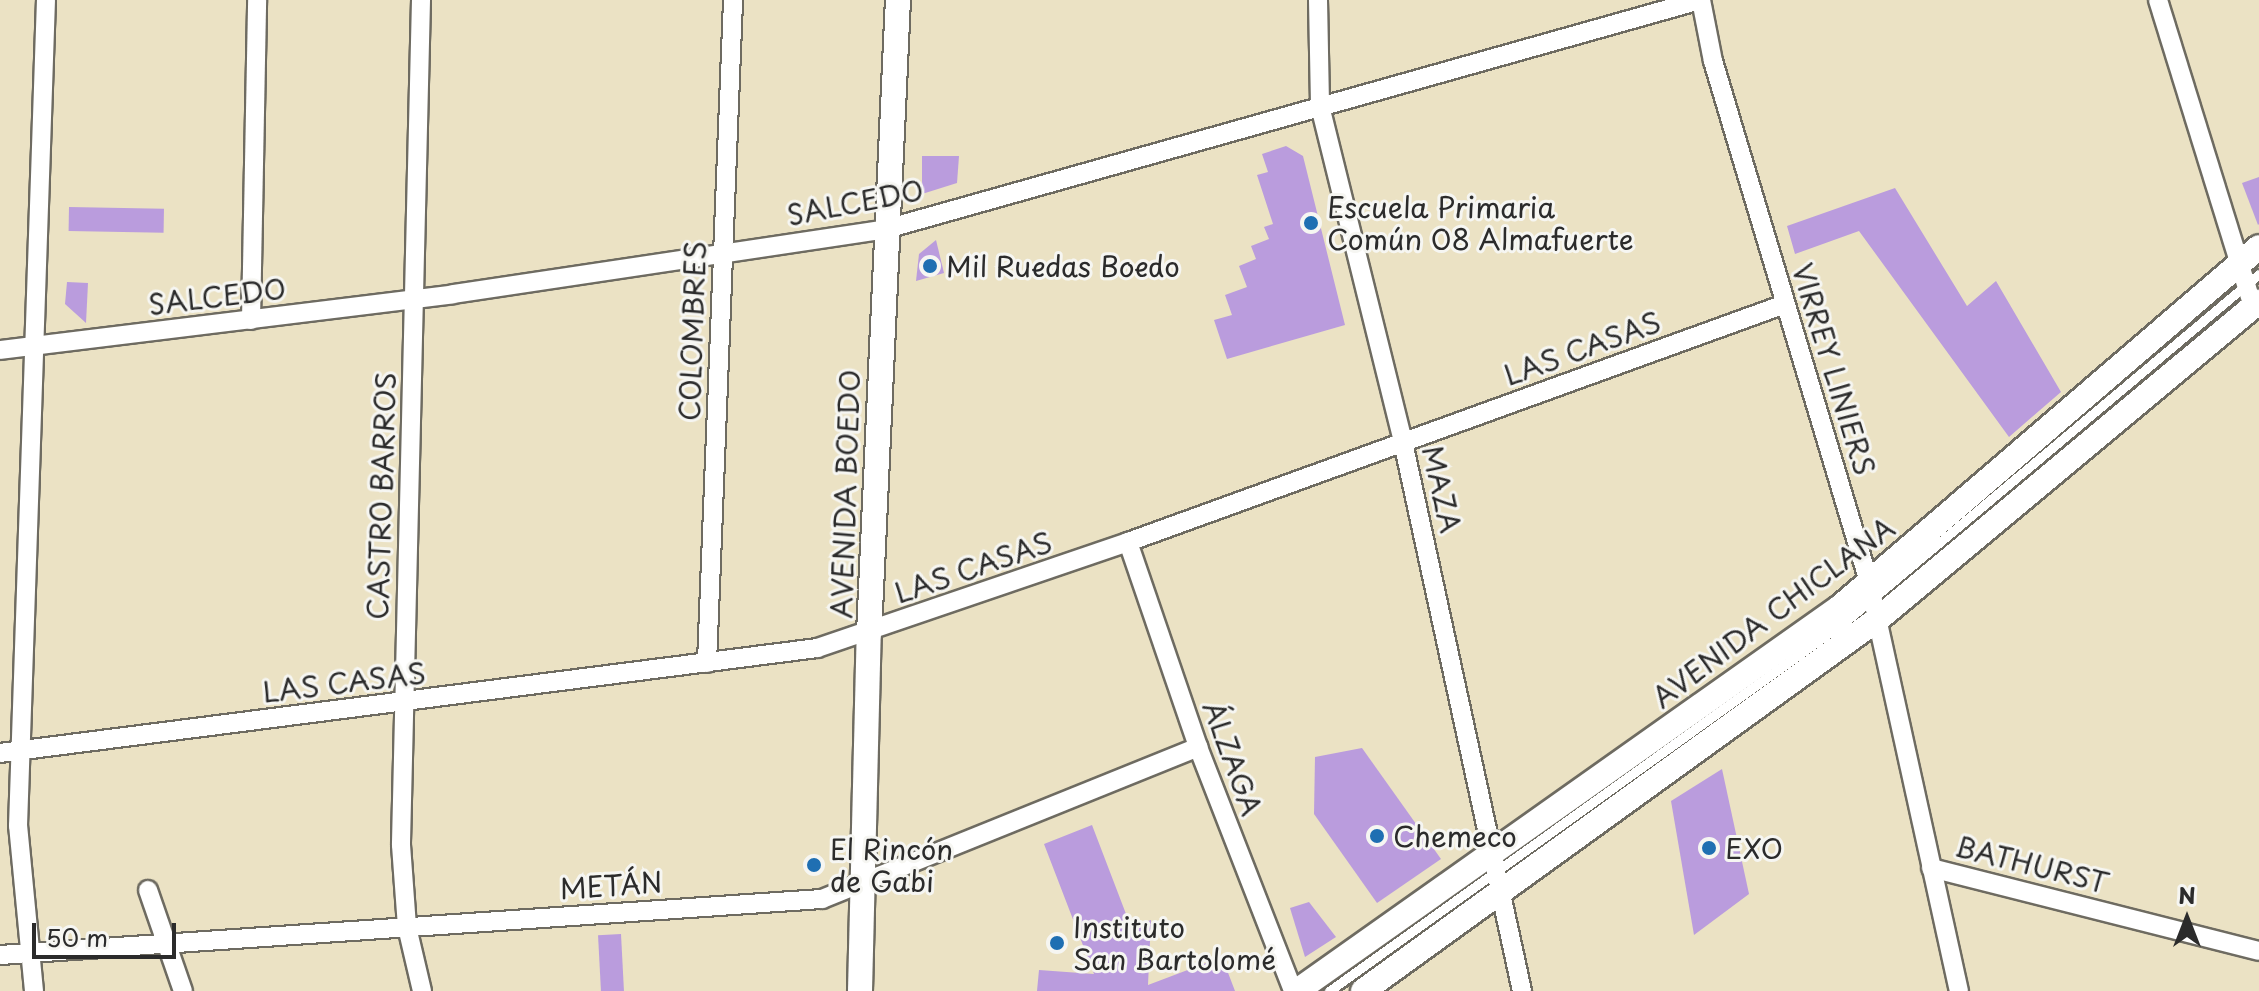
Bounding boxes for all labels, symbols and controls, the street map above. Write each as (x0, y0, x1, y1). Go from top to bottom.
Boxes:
street label: SALCEDO (784, 172, 926, 232)
place label: Escuela Primaria Común 08 Almafuerte (1327, 190, 1633, 256)
marker: Escuela Primaria Común 08 Almafuerte (1302, 214, 1320, 232)
street label: COLOMBRES (672, 240, 712, 422)
place label: Mil Ruedas Boedo (946, 249, 1182, 283)
marker: Mil Ruedas Boedo (921, 257, 939, 275)
street label: VIRREY LINIERS (1786, 259, 1882, 479)
street label: SALCEDO (146, 271, 288, 321)
street label: LAS CASAS (1501, 305, 1663, 391)
street label: CASTRO BARROS (360, 370, 402, 622)
street label: AVENIDA BOEDO (824, 371, 866, 617)
street label: MAZA (1416, 442, 1468, 536)
street label: AVENIDA CHICLANA (1647, 511, 1899, 713)
street label: LAS CASAS (892, 525, 1054, 609)
street label: LAS CASAS (262, 656, 426, 708)
street label: ÁLZAGA (1197, 696, 1269, 820)
place label: Chemeco (1393, 819, 1517, 853)
marker: Chemeco (1368, 827, 1386, 845)
street label: BATHURST (1952, 829, 2112, 899)
place label: EXO (1725, 831, 1783, 865)
place label: El Rincón de Gabi (830, 832, 955, 898)
marker: EXO (1700, 839, 1718, 857)
marker: El Rincón de Gabi (805, 856, 823, 874)
street label: METÁN (559, 865, 663, 905)
text: N (2178, 878, 2196, 911)
north arrow (2147, 879, 2227, 959)
scale bar (36, 907, 180, 957)
place label: Instituto San Bartolomé (1073, 910, 1276, 976)
text: 50 m (46, 919, 108, 955)
marker: Instituto San Bartolomé (1048, 934, 1066, 952)

